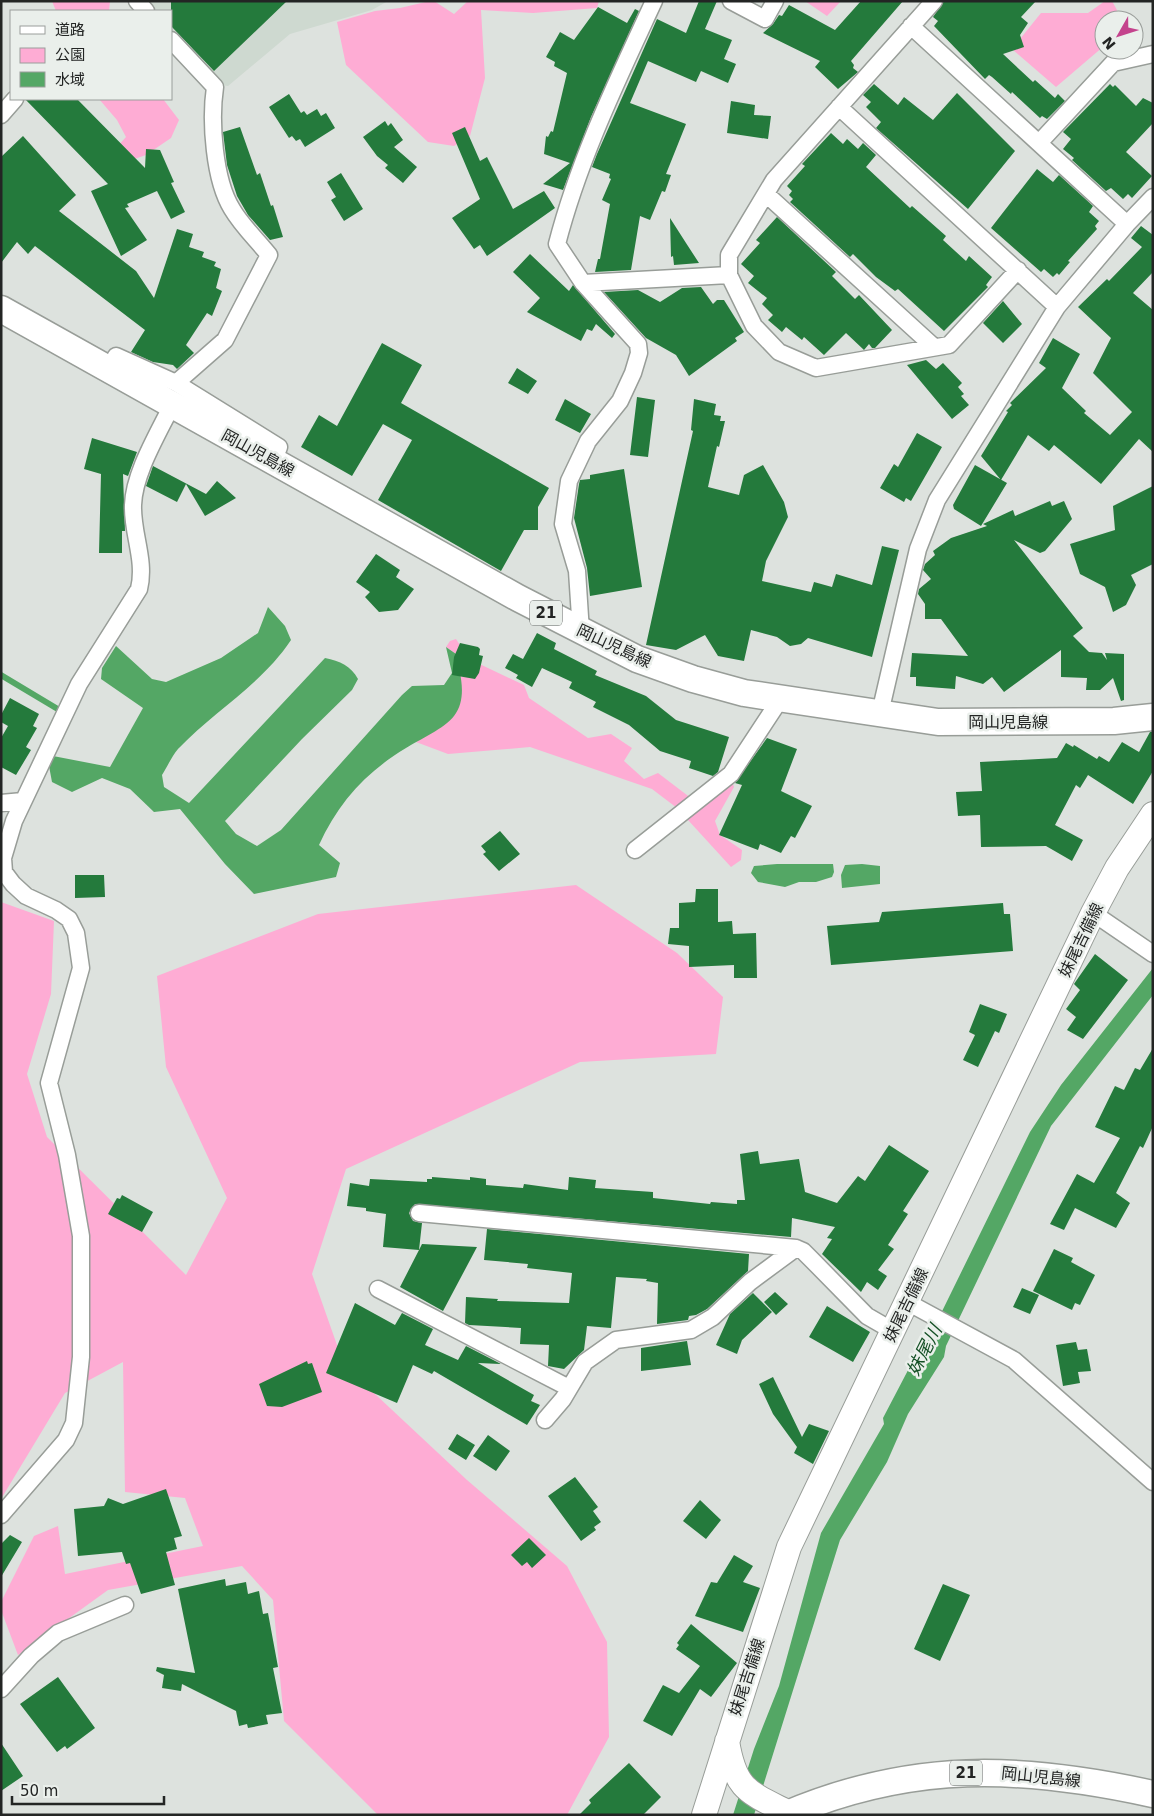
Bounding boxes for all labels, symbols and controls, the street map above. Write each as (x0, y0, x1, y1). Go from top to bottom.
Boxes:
legend (10, 10, 172, 100)
north arrow (1094, 10, 1144, 60)
text: 道路 (55, 21, 85, 39)
text: N (1099, 34, 1119, 53)
text: 公園 (55, 46, 85, 64)
text: 水域 (55, 71, 85, 89)
street label: 岡山児島線 (218, 425, 298, 481)
road number: 21 (530, 600, 562, 626)
street label: 岡山児島線 (574, 620, 654, 672)
street label: 岡山児島線 (968, 713, 1048, 732)
street label: 妹尾吉備線 (1055, 900, 1107, 980)
street label: 妹尾吉備線 (880, 1265, 932, 1345)
water label: 妹尾川 (902, 1319, 947, 1379)
street label: 妹尾吉備線 (726, 1636, 768, 1718)
road number: 21 (950, 1760, 982, 1786)
street label: 岡山児島線 (1000, 1763, 1082, 1791)
scale bar (12, 1774, 165, 1806)
text: 50 m (20, 1782, 58, 1800)

